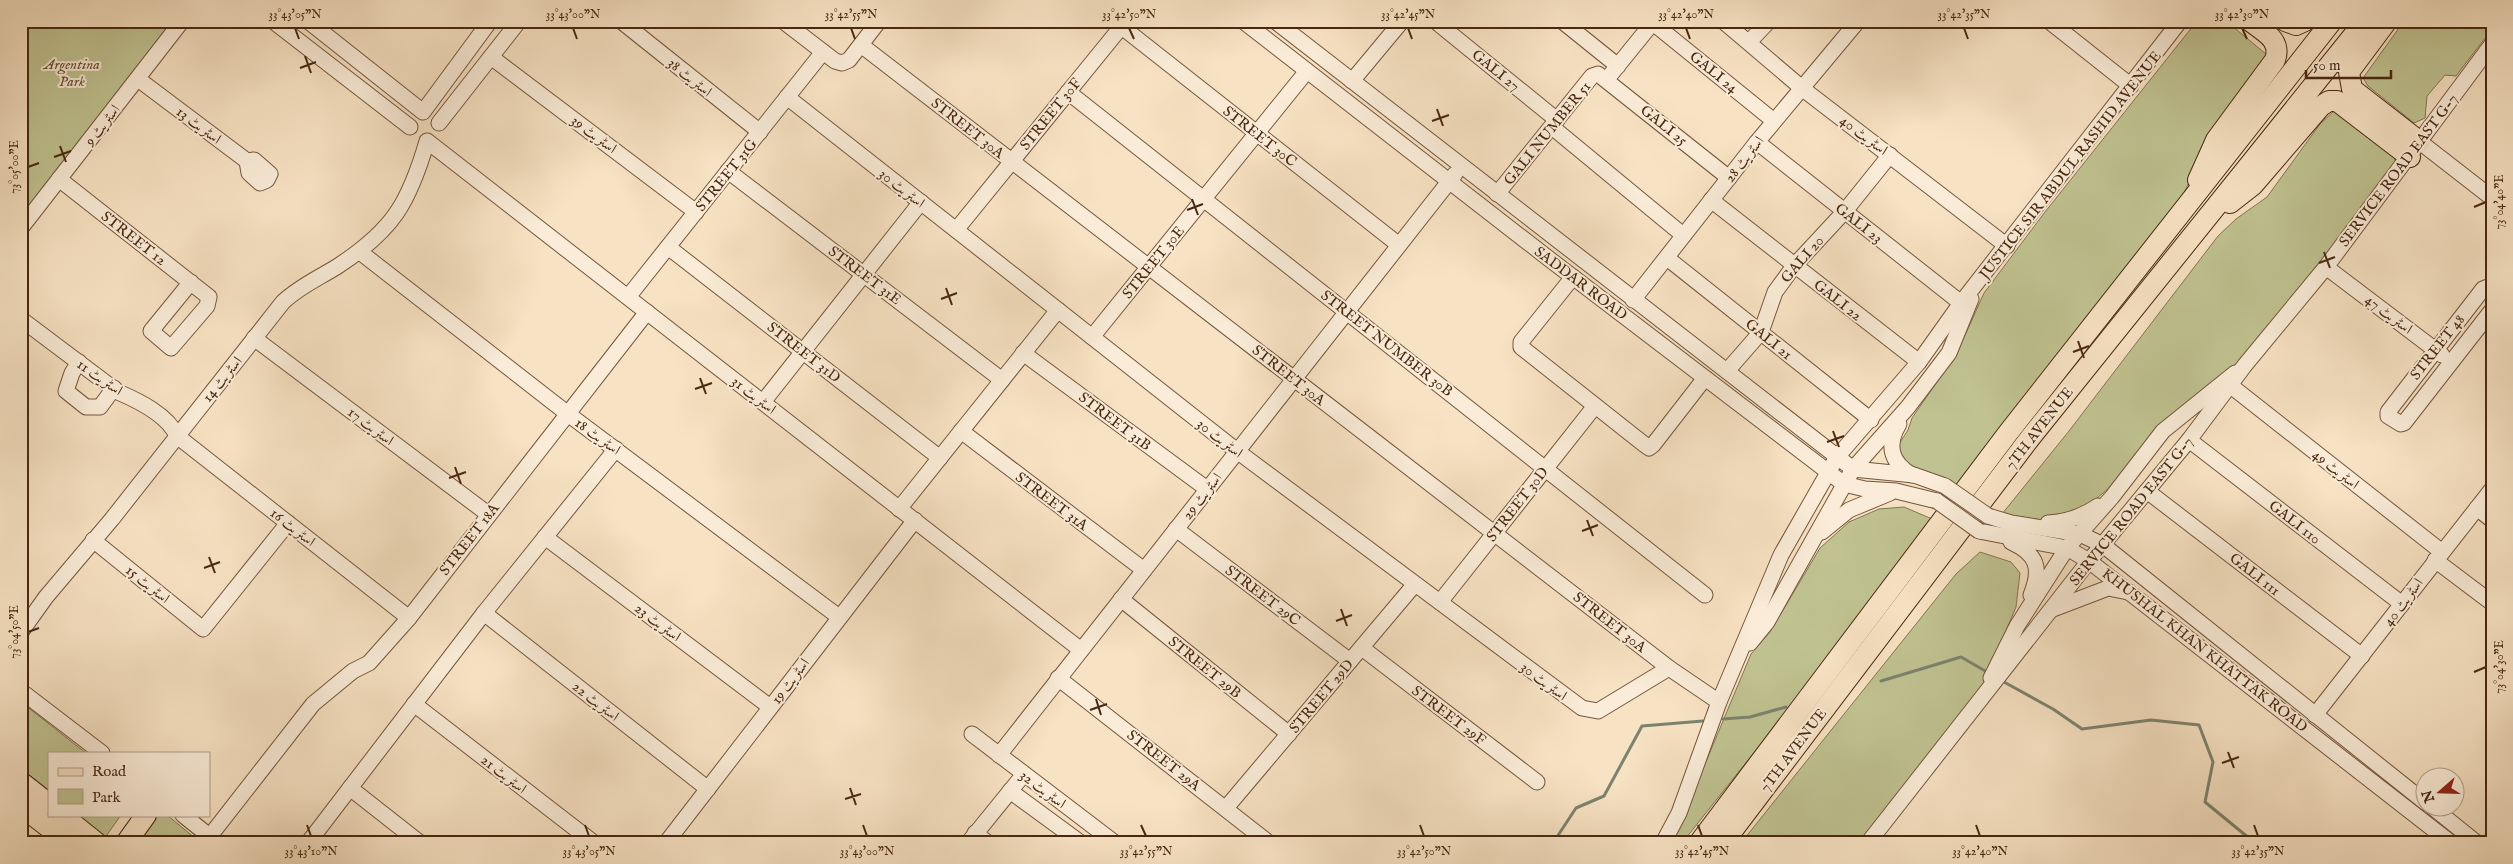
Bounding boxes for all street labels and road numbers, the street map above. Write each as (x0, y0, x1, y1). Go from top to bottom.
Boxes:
street label: GALI 27 (1468, 45, 1524, 95)
street label: GALI 24 (1686, 47, 1742, 98)
street label: JUSTICE SIR ABDUL RASHID AVENUE (1974, 47, 2166, 285)
street label: اسٹریٹ 38 (663, 54, 716, 101)
street label: STREET 30F (1015, 74, 1086, 154)
street label: GALI NUMBER 51 (1500, 78, 1595, 189)
street label: SERVICE ROAD EAST G-7 (2335, 90, 2462, 250)
street label: STREET 30A (927, 94, 1009, 164)
street label: اسٹریٹ 9 (80, 101, 124, 151)
street label: GALI 25 (1636, 101, 1691, 150)
street label: اسٹریٹ 13 (172, 102, 225, 149)
street label: STREET 30C (1219, 102, 1301, 171)
street label: اسٹریٹ 39 (567, 111, 620, 158)
street label: اسٹریٹ 40 (1836, 111, 1891, 160)
street label: اسٹریٹ 28 (1720, 132, 1768, 186)
street label: STREET 31G (691, 135, 762, 216)
street label: اسٹریٹ 30 (875, 164, 929, 212)
street label: GALI 23 (1831, 199, 1886, 248)
street label: STREET 12 (97, 207, 170, 270)
street label: STREET 30E (1118, 222, 1189, 303)
street label: GALI 20 (1777, 232, 1828, 287)
street label: STREET 31E (824, 242, 905, 309)
street label: SADDAR ROAD (1530, 242, 1631, 325)
street label: GALI 22 (1810, 276, 1866, 325)
street label: STREET NUMBER 30B (1317, 286, 1457, 401)
street label: اسٹریٹ 47 (2361, 290, 2416, 338)
street label: STREET 48 (2406, 311, 2469, 384)
street label: GALI 21 (1741, 315, 1796, 364)
street label: STREET 31D (763, 318, 844, 387)
street label: STREET 30A (1248, 341, 1330, 411)
street label: اسٹریٹ 14 (198, 353, 247, 406)
street label: اسٹریٹ 11 (73, 355, 126, 400)
street label: اسٹریٹ 31 (727, 372, 780, 419)
street label: 7TH AVENUE (2001, 383, 2078, 473)
street label: STREET 31B (1075, 388, 1155, 455)
street label: اسٹریٹ 17 (344, 403, 398, 450)
street label: اسٹریٹ 18 (571, 413, 624, 459)
street label: اسٹریٹ 30 (1193, 414, 1247, 462)
street label: SERVICE ROAD EAST G-7 (2065, 433, 2197, 590)
street label: اسٹریٹ 49 (2308, 445, 2363, 494)
street label: STREET 30D (1482, 463, 1553, 546)
street label: STREET 31A (1012, 468, 1093, 535)
street label: اسٹریٹ 29 (1178, 469, 1227, 523)
street label: GALI 110 (2265, 496, 2325, 549)
street label: STREET 18A (435, 499, 504, 579)
street label: اسٹریٹ 16 (266, 504, 319, 551)
street label: GALI 111 (2226, 549, 2284, 600)
street label: اسٹریٹ 15 (122, 561, 174, 608)
street label: STREET 29C (1221, 561, 1304, 630)
street label: KHUSHAL KHAN KHATTAK ROAD (2098, 564, 2311, 737)
street label: اسٹریٹ 40 (2379, 575, 2428, 630)
street label: STREET 30A (1569, 588, 1651, 658)
street label: اسٹریٹ 23 (631, 599, 685, 646)
street label: STREET 29B (1164, 632, 1245, 703)
street label: اسٹریٹ 19 (767, 655, 814, 708)
street label: STREET 29D (1285, 656, 1358, 737)
street label: اسٹریٹ 30 (1517, 658, 1571, 705)
street label: اسٹریٹ 22 (568, 677, 623, 726)
street label: STREET 29F (1408, 681, 1490, 750)
street label: 7TH AVENUE (1756, 705, 1831, 796)
street label: STREET 29A (1123, 726, 1205, 796)
street label: اسٹریٹ 21 (477, 751, 530, 798)
street label: اسٹریٹ 32 (1016, 766, 1070, 813)

